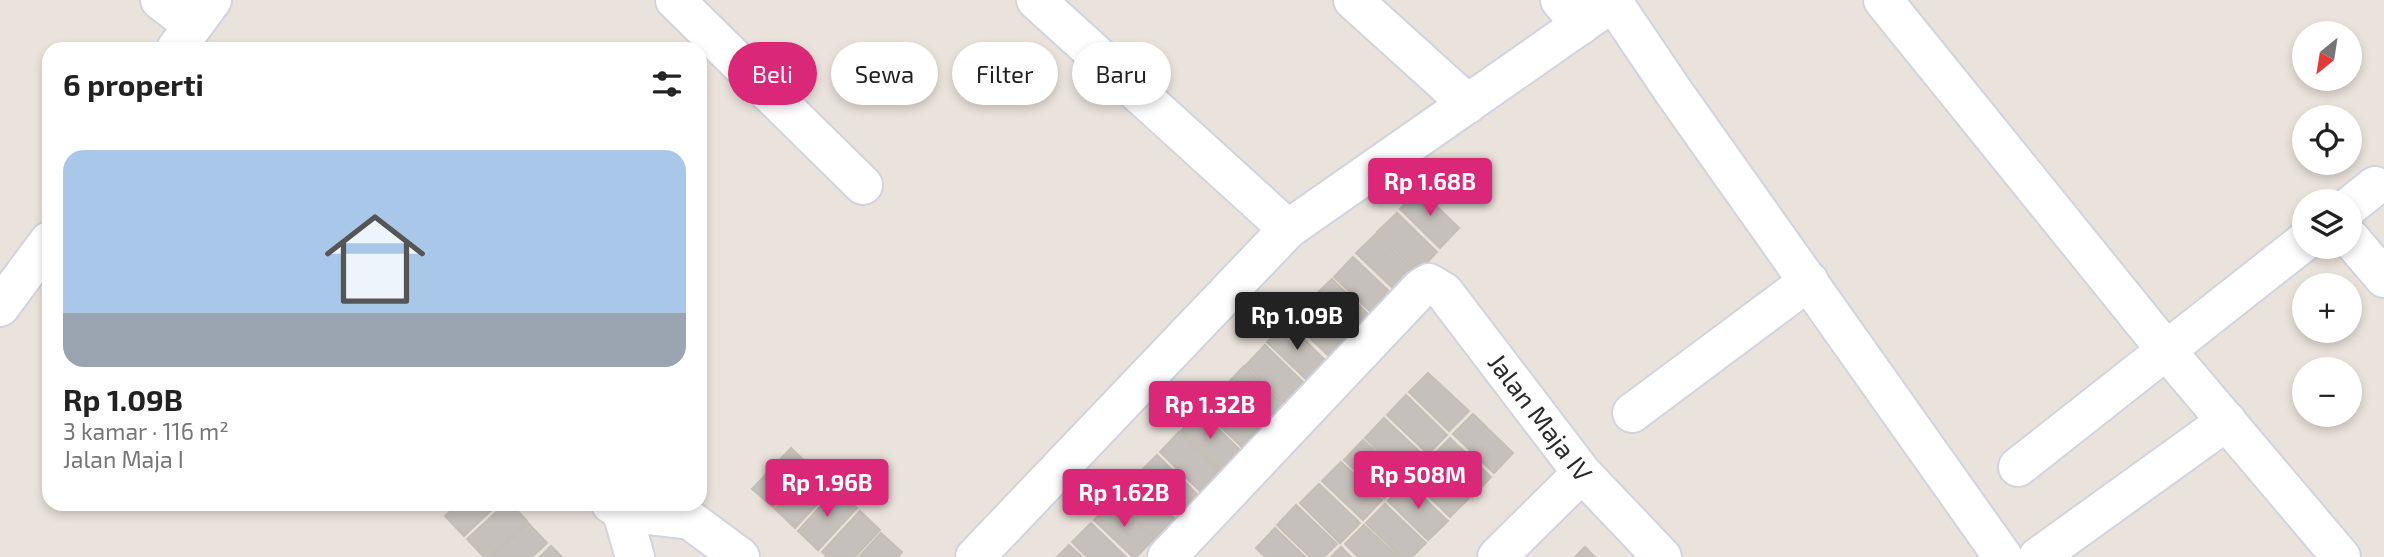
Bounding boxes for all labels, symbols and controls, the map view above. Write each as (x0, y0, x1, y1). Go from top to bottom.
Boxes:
north arrow (2292, 21, 2362, 91)
map controls (2292, 21, 2362, 427)
chip: Beli (728, 42, 817, 105)
chip: Sewa (831, 42, 938, 105)
chip: Filter (952, 42, 1058, 105)
chip: Baru (1072, 42, 1171, 105)
icon: filters (648, 65, 686, 103)
text: 6 properti (63, 66, 204, 102)
button: locate (2292, 105, 2362, 175)
pin: Rp 1.68B (1358, 158, 1502, 218)
text: Rp 1.68B (1384, 167, 1476, 195)
button: layers (2292, 189, 2362, 259)
icon: home (312, 196, 438, 322)
button: + (2292, 273, 2362, 343)
pin: Rp 1.09B (1225, 292, 1369, 352)
text: Rp 1.09B (1251, 301, 1343, 329)
street label: Jalan Maja IV (1483, 347, 1600, 487)
button: − (2292, 357, 2362, 427)
text: Rp 1.09B (63, 381, 183, 417)
pin: Rp 1.32B (1138, 382, 1282, 441)
text: Rp 1.32B (1165, 390, 1255, 418)
text: 3 kamar · 116 m² (63, 417, 229, 445)
text: Jalan Maja I (63, 445, 184, 473)
pin: Rp 508M (1353, 452, 1483, 511)
pin: Rp 1.96B (755, 460, 899, 519)
text: Rp 508M (1370, 460, 1466, 488)
text: Rp 1.96B (781, 468, 873, 496)
pin: Rp 1.62B (1052, 470, 1196, 529)
text: Rp 1.62B (1079, 478, 1169, 506)

